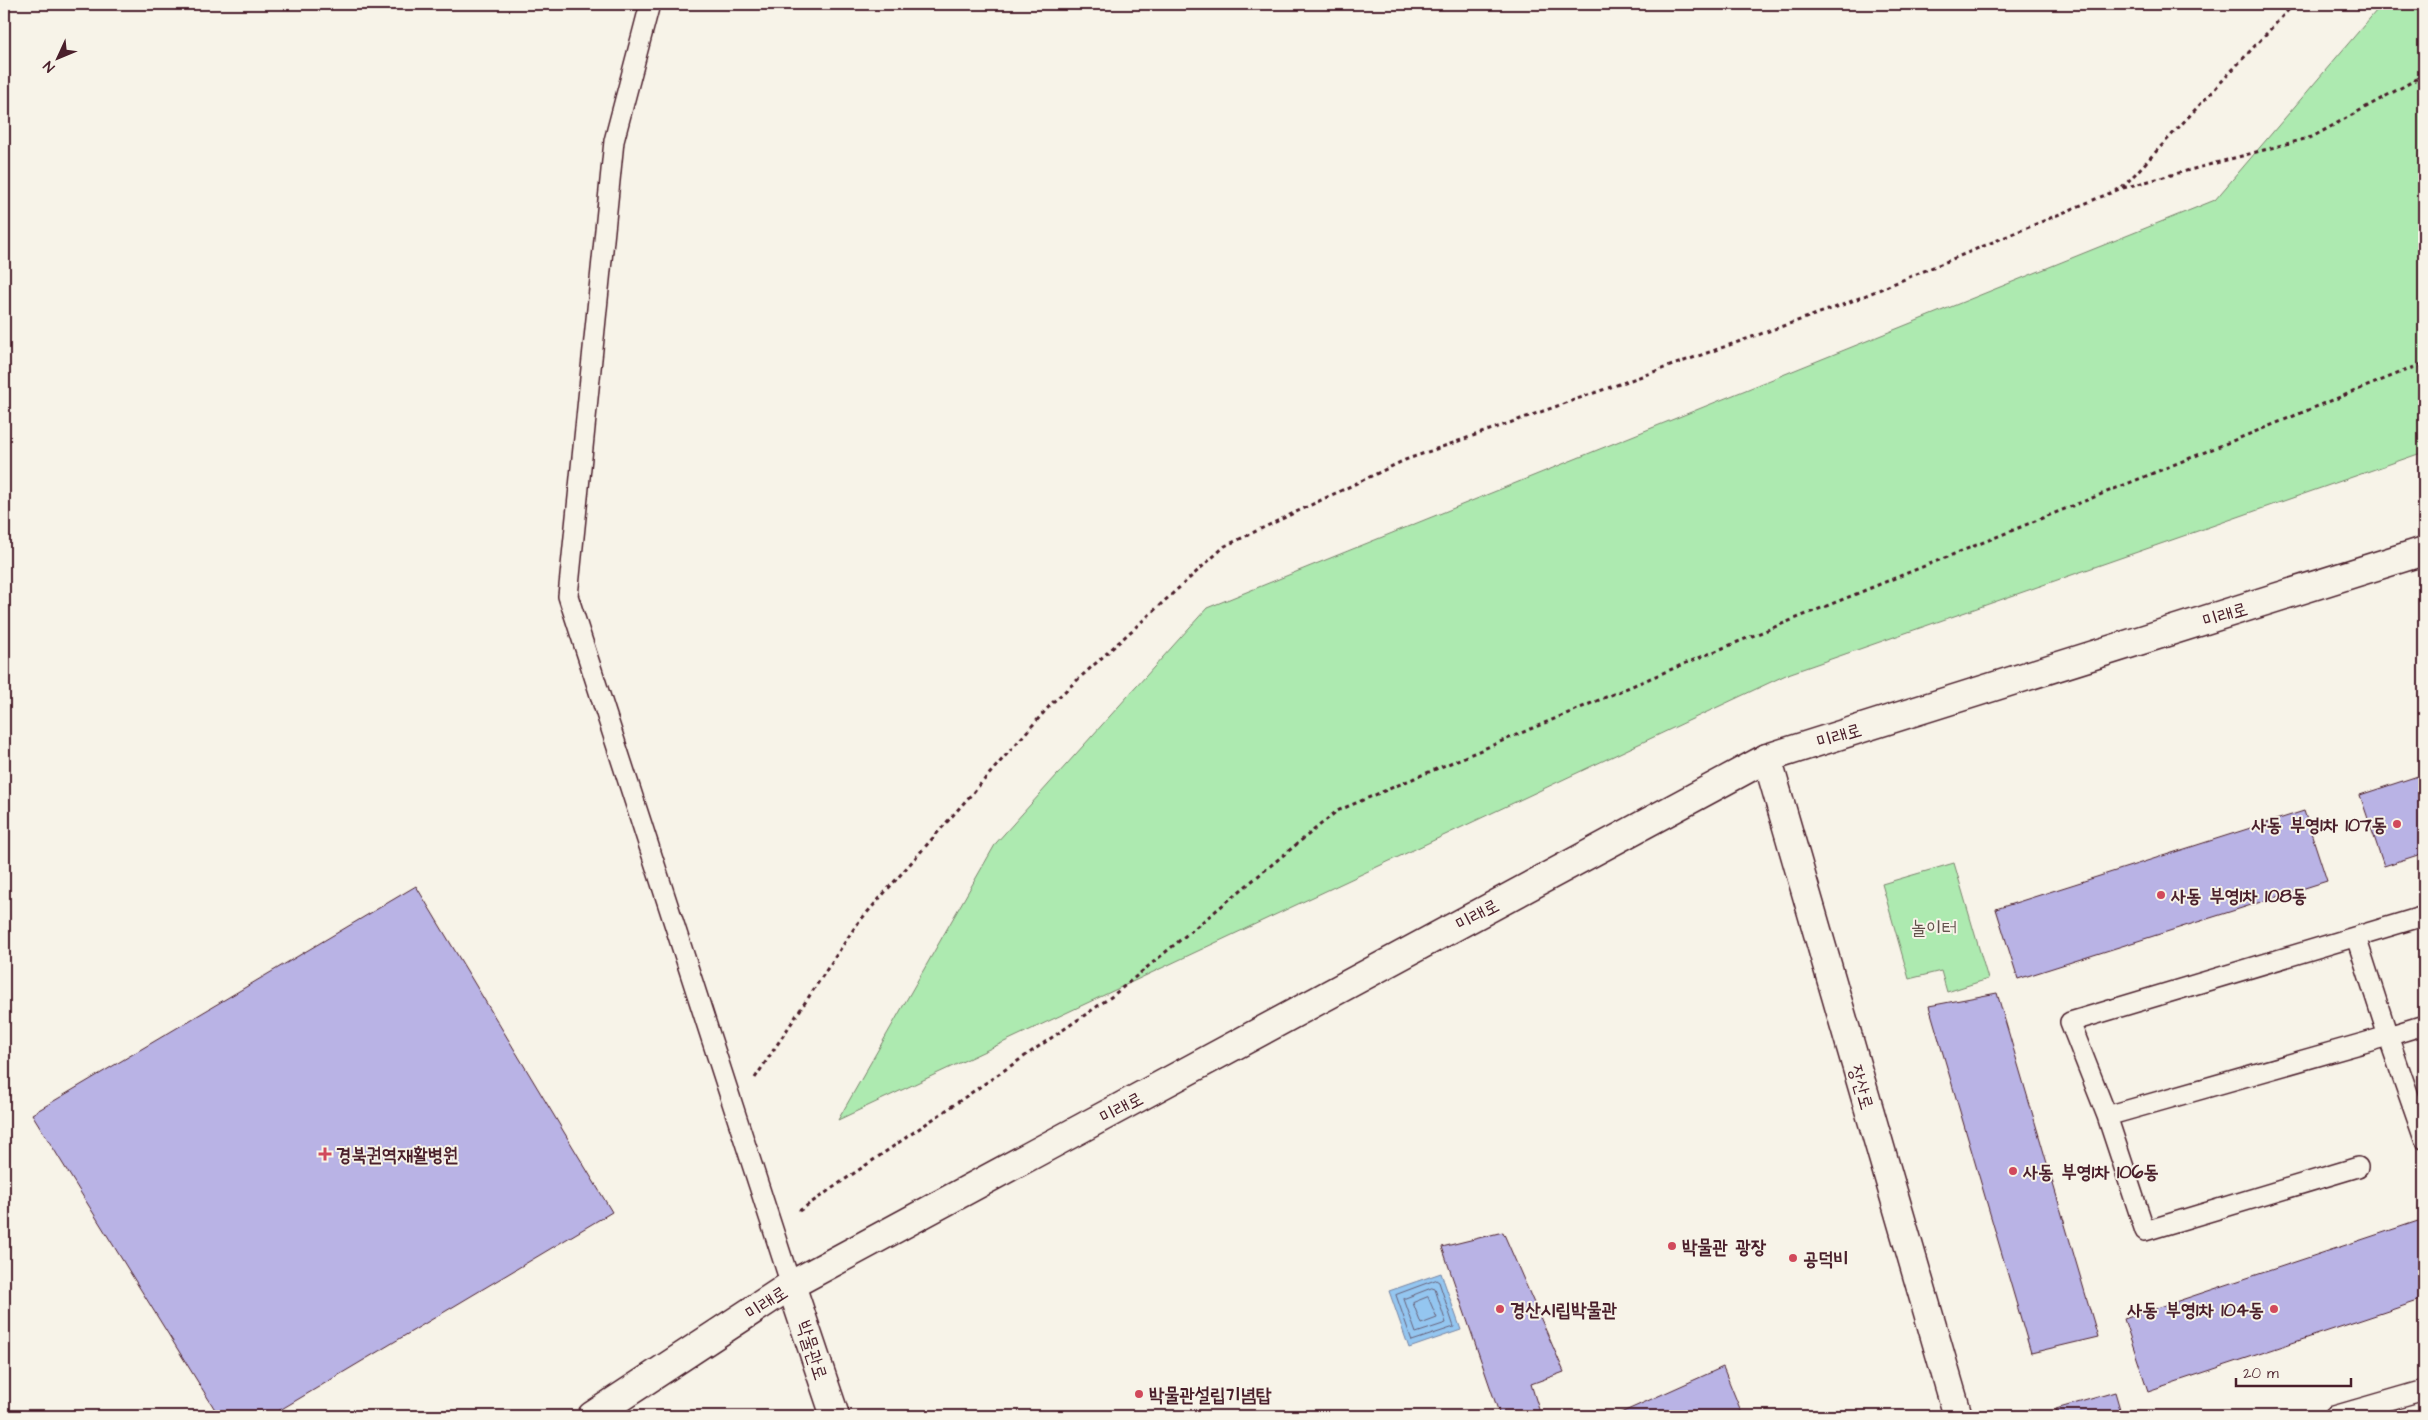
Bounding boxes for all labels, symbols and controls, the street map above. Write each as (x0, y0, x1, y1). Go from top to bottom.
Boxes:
north arrow (32, 32, 82, 82)
text: N (39, 56, 60, 76)
street label: 미래로 (2200, 596, 2251, 635)
street label: 미래로 (1814, 717, 1865, 756)
place label: 사동 부영1차 107동 (2251, 812, 2387, 839)
marker: 사동 부영1차 107동 (2391, 818, 2403, 830)
place label: 사동 부영1차 108동 (2170, 883, 2307, 910)
marker: 사동 부영1차 108동 (2155, 889, 2167, 901)
street label: 미래로 (1451, 893, 1504, 938)
park label: 놀이터 (1911, 915, 1957, 942)
street label: 장산로 (1841, 1062, 1880, 1113)
street label: 미래로 (1095, 1086, 1148, 1131)
place label: 경북권역재활병원 (336, 1142, 458, 1169)
marker: 경북권역재활병원 (318, 1147, 332, 1161)
place label: 사동 부영1차 106동 (2022, 1159, 2159, 1186)
marker: 사동 부영1차 106동 (2007, 1165, 2019, 1177)
place label: 박물관 광장 (1682, 1234, 1767, 1261)
marker: 박물관 광장 (1666, 1240, 1678, 1252)
place label: 공덕비 (1803, 1246, 1849, 1273)
marker: 공덕비 (1787, 1252, 1799, 1264)
street label: 미래로 (740, 1279, 793, 1327)
place label: 경산시립박물관 (1510, 1297, 1618, 1324)
place label: 사동 부영1차 104동 (2126, 1297, 2264, 1324)
marker: 경산시립박물관 (1494, 1303, 1506, 1315)
marker: 사동 부영1차 104동 (2268, 1303, 2280, 1315)
street label: 박물관로 (789, 1317, 834, 1384)
scale bar (2236, 1355, 2350, 1387)
text: 20 m (2243, 1363, 2279, 1384)
place label: 박물관설립기념탑 (1149, 1382, 1272, 1409)
marker: 박물관설립기념탑 (1133, 1388, 1145, 1400)

